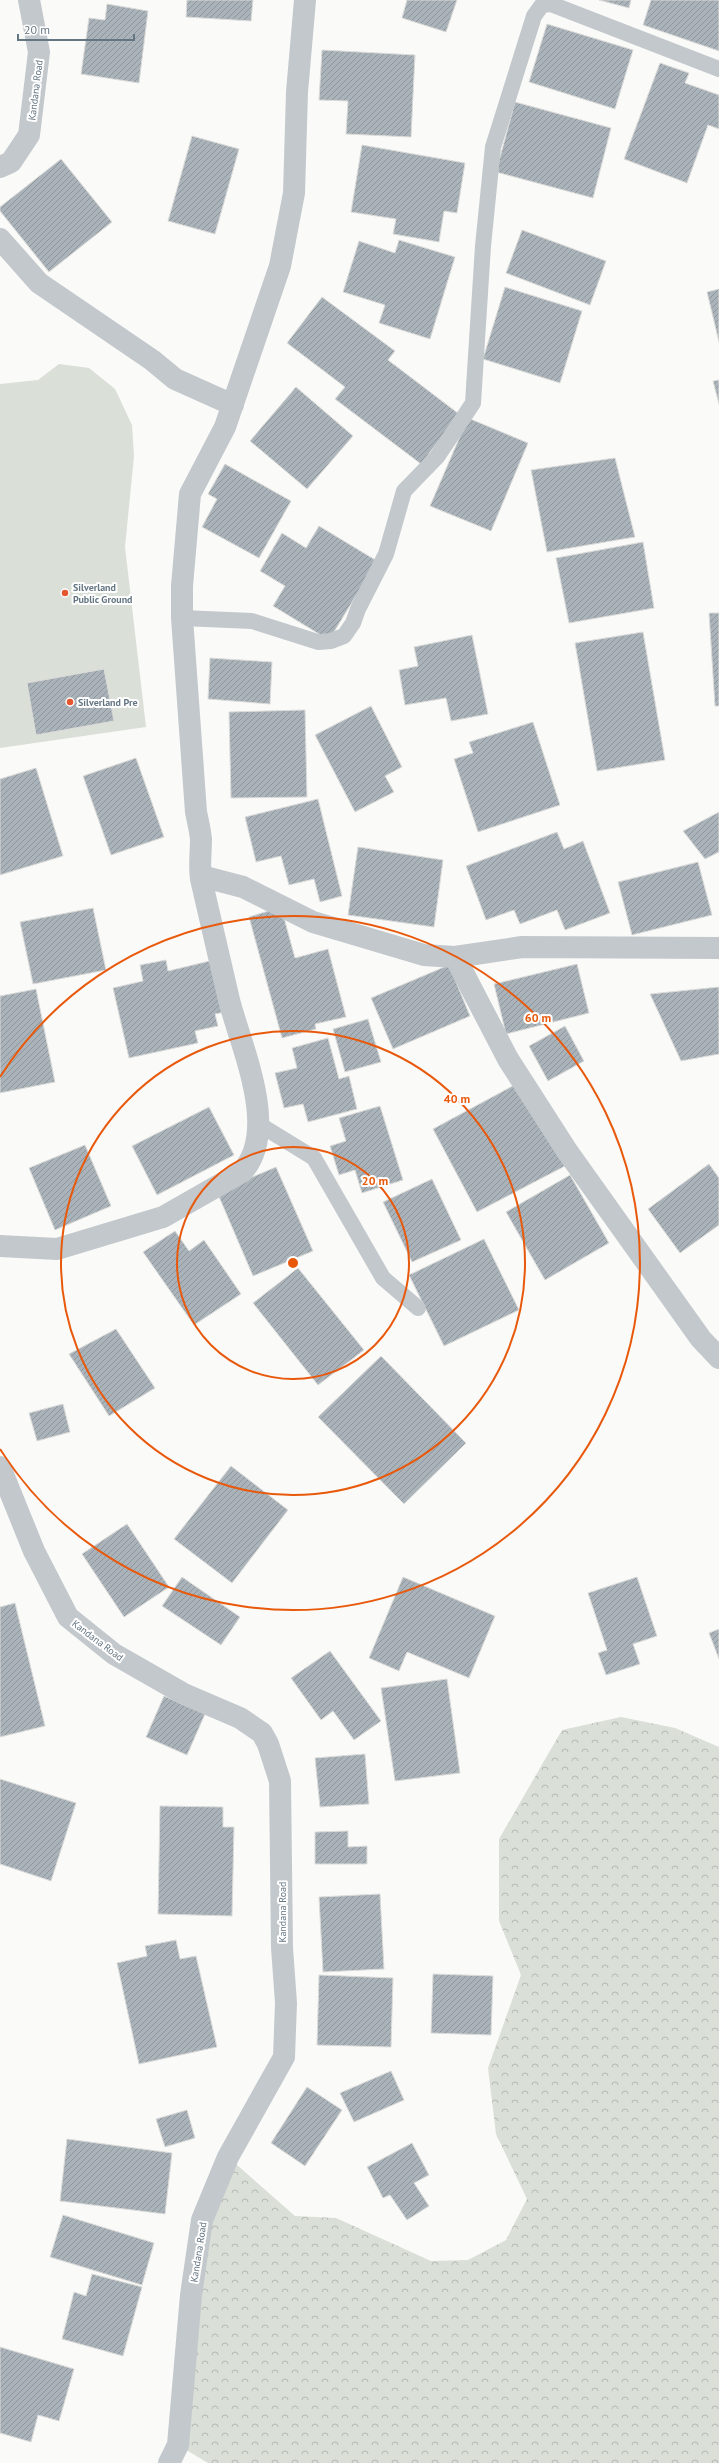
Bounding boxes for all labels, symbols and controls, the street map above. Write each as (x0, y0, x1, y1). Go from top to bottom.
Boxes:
scale bar (18, 16, 134, 42)
text: 20 m (24, 22, 50, 37)
street label: Kandana Road (25, 59, 46, 121)
place label: Silverland Public Ground (73, 581, 132, 606)
marker: Silverland Public Ground (60, 588, 70, 598)
place label: Silverland Pre (78, 696, 138, 709)
marker: Silverland Pre (65, 697, 75, 707)
text: 60 m (525, 1010, 551, 1025)
text: 40 m (444, 1091, 470, 1106)
text: 20 m (362, 1173, 388, 1188)
centre of rings (286, 1256, 300, 1270)
street label: Kandana Road (69, 1617, 126, 1664)
street label: Kandana Road (276, 1882, 289, 1942)
street label: Kandana Road (187, 2221, 210, 2283)

